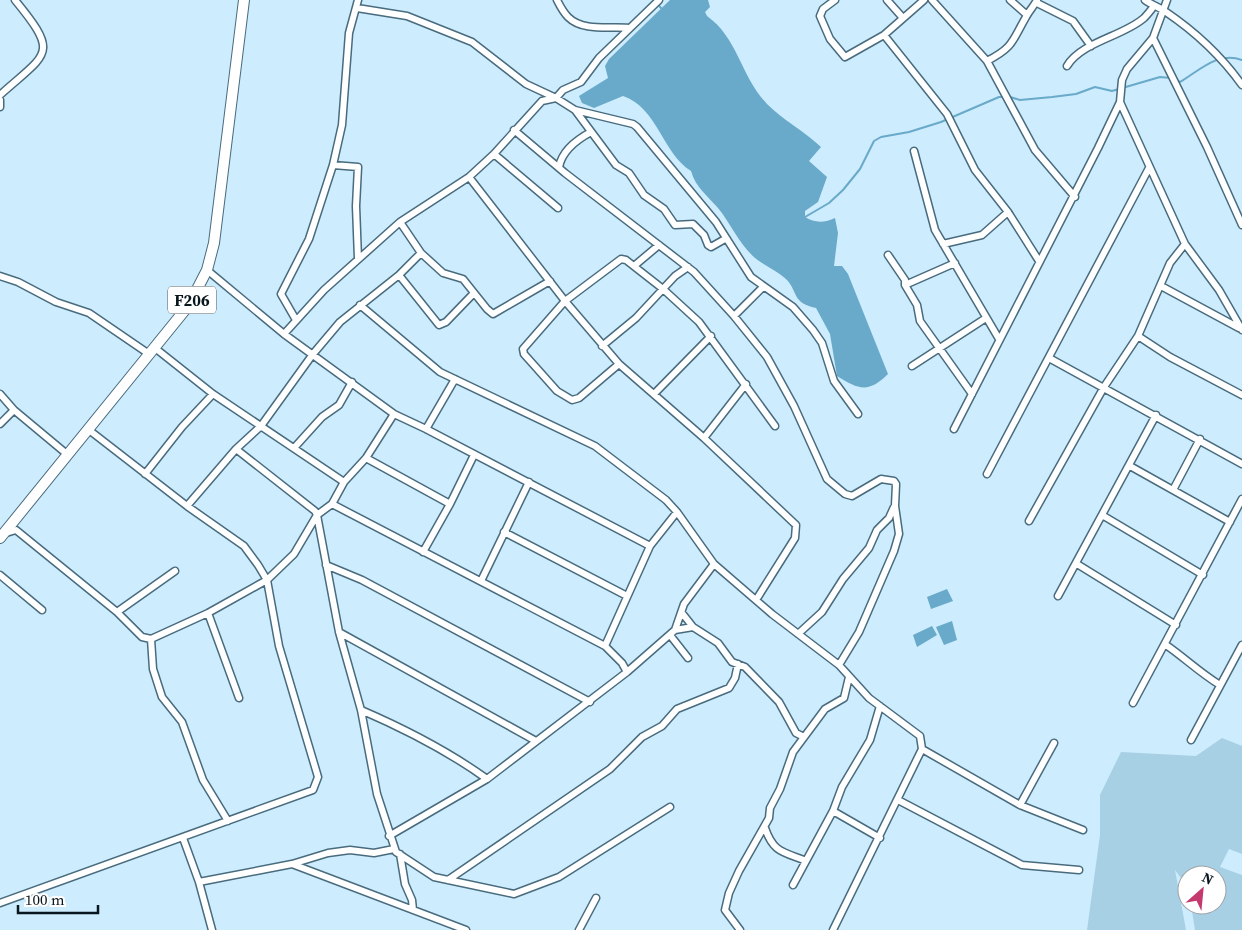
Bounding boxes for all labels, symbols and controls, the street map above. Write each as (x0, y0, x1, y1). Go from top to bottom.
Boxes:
road number: F206 (168, 286, 216, 314)
north arrow (1177, 865, 1227, 915)
text: N (1199, 867, 1217, 890)
scale bar (18, 882, 98, 914)
text: 100 m (25, 889, 65, 910)

